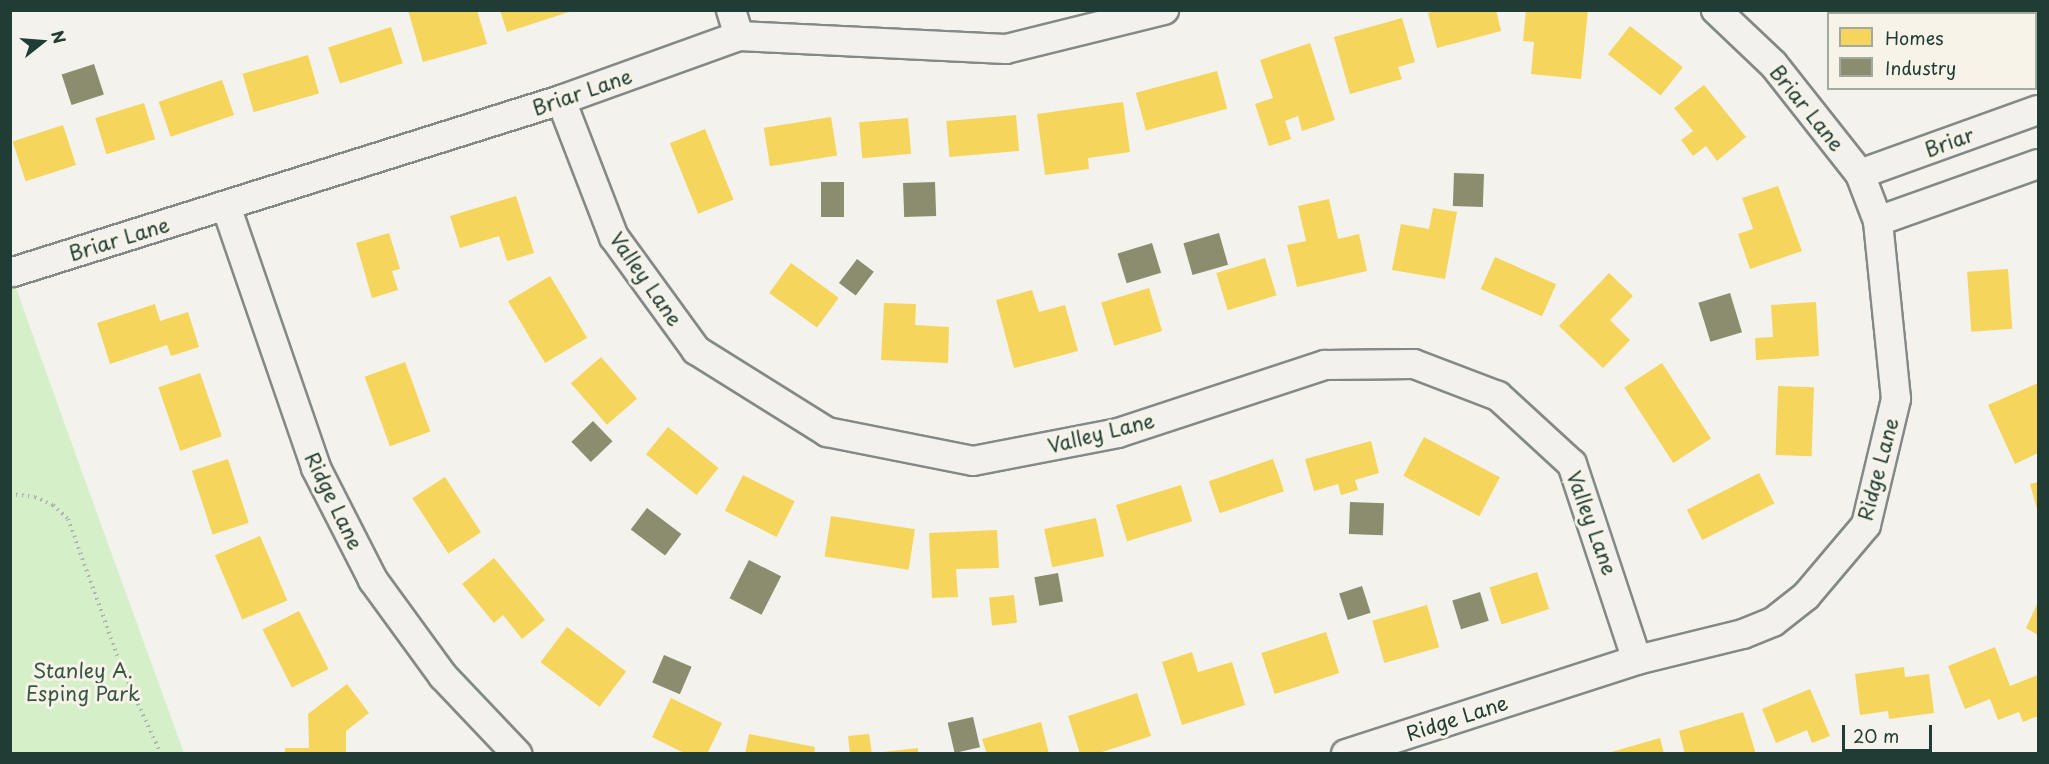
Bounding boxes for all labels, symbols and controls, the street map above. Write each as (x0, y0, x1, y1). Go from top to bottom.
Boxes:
north arrow (12, 12, 72, 72)
legend (1827, 12, 2037, 90)
text: Homes (1885, 24, 1943, 51)
text: N (46, 27, 73, 46)
text: Industry (1885, 54, 1956, 81)
street label: Briar Lane (1765, 60, 1849, 156)
street label: Briar Lane (529, 64, 635, 120)
street label: Briar (1921, 122, 1977, 162)
street label: Briar Lane (66, 212, 172, 266)
street label: Valley Lane (605, 227, 687, 331)
street label: Valley Lane (1045, 408, 1157, 458)
street label: Ridge Lane (1853, 415, 1903, 523)
street label: Ridge Lane (300, 448, 368, 554)
street label: Valley Lane (1562, 467, 1622, 579)
park label: Stanley A. Esping Park (26, 659, 140, 706)
street label: Ridge Lane (1403, 690, 1511, 746)
scale bar (1845, 713, 1935, 751)
text: 20 m (1853, 722, 1899, 749)

